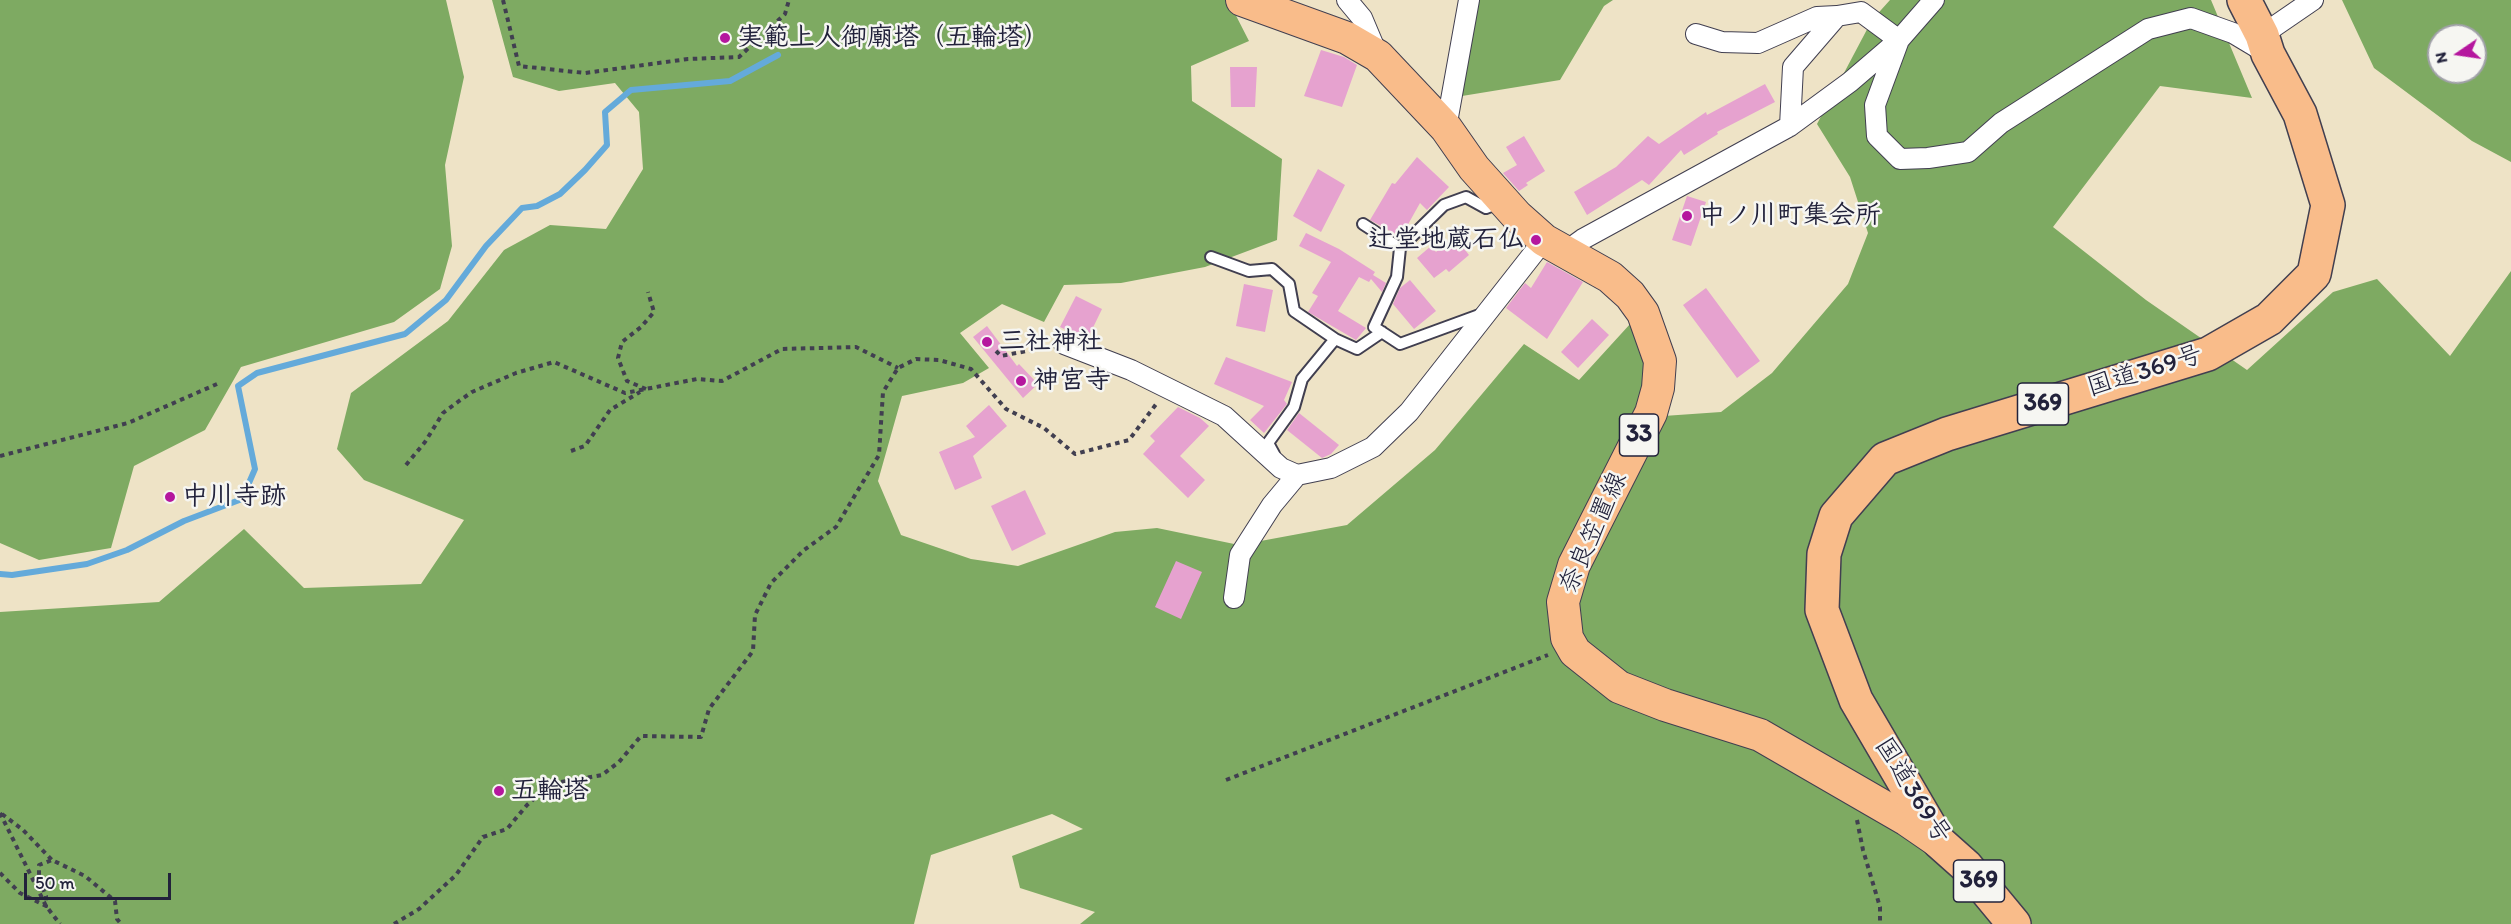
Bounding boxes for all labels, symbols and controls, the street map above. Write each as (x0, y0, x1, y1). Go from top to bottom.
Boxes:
place label: 実範上人御廟塔（五輪塔） (737, 22, 1049, 54)
north arrow (2427, 24, 2487, 84)
marker: 実範上人御廟塔（五輪塔） (718, 31, 732, 45)
text: N (2430, 50, 2451, 65)
place label: 中ノ川町集会所 (1699, 200, 1881, 232)
marker: 中ノ川町集会所 (1680, 209, 1694, 223)
place label: 辻堂地蔵石仏 (1368, 224, 1524, 256)
marker: 辻堂地蔵石仏 (1529, 233, 1543, 247)
place label: 三社神社 (999, 326, 1103, 358)
marker: 三社神社 (980, 335, 994, 349)
street label: 国道369号 (2083, 340, 2207, 404)
place label: 神宮寺 (1033, 365, 1111, 397)
marker: 神宮寺 (1014, 374, 1028, 388)
road number: 369 (2018, 383, 2068, 425)
road number: 33 (1620, 414, 1658, 456)
street label: 奈良笠置線 (1553, 467, 1635, 599)
place label: 中川寺跡 (182, 481, 286, 513)
marker: 中川寺跡 (163, 490, 177, 504)
street label: 国道369号 (1867, 732, 1957, 850)
place label: 五輪塔 (511, 775, 589, 807)
marker: 五輪塔 (492, 784, 506, 798)
road number: 369 (1954, 860, 2004, 902)
scale bar (27, 861, 174, 899)
text: 50 m (35, 872, 75, 894)

